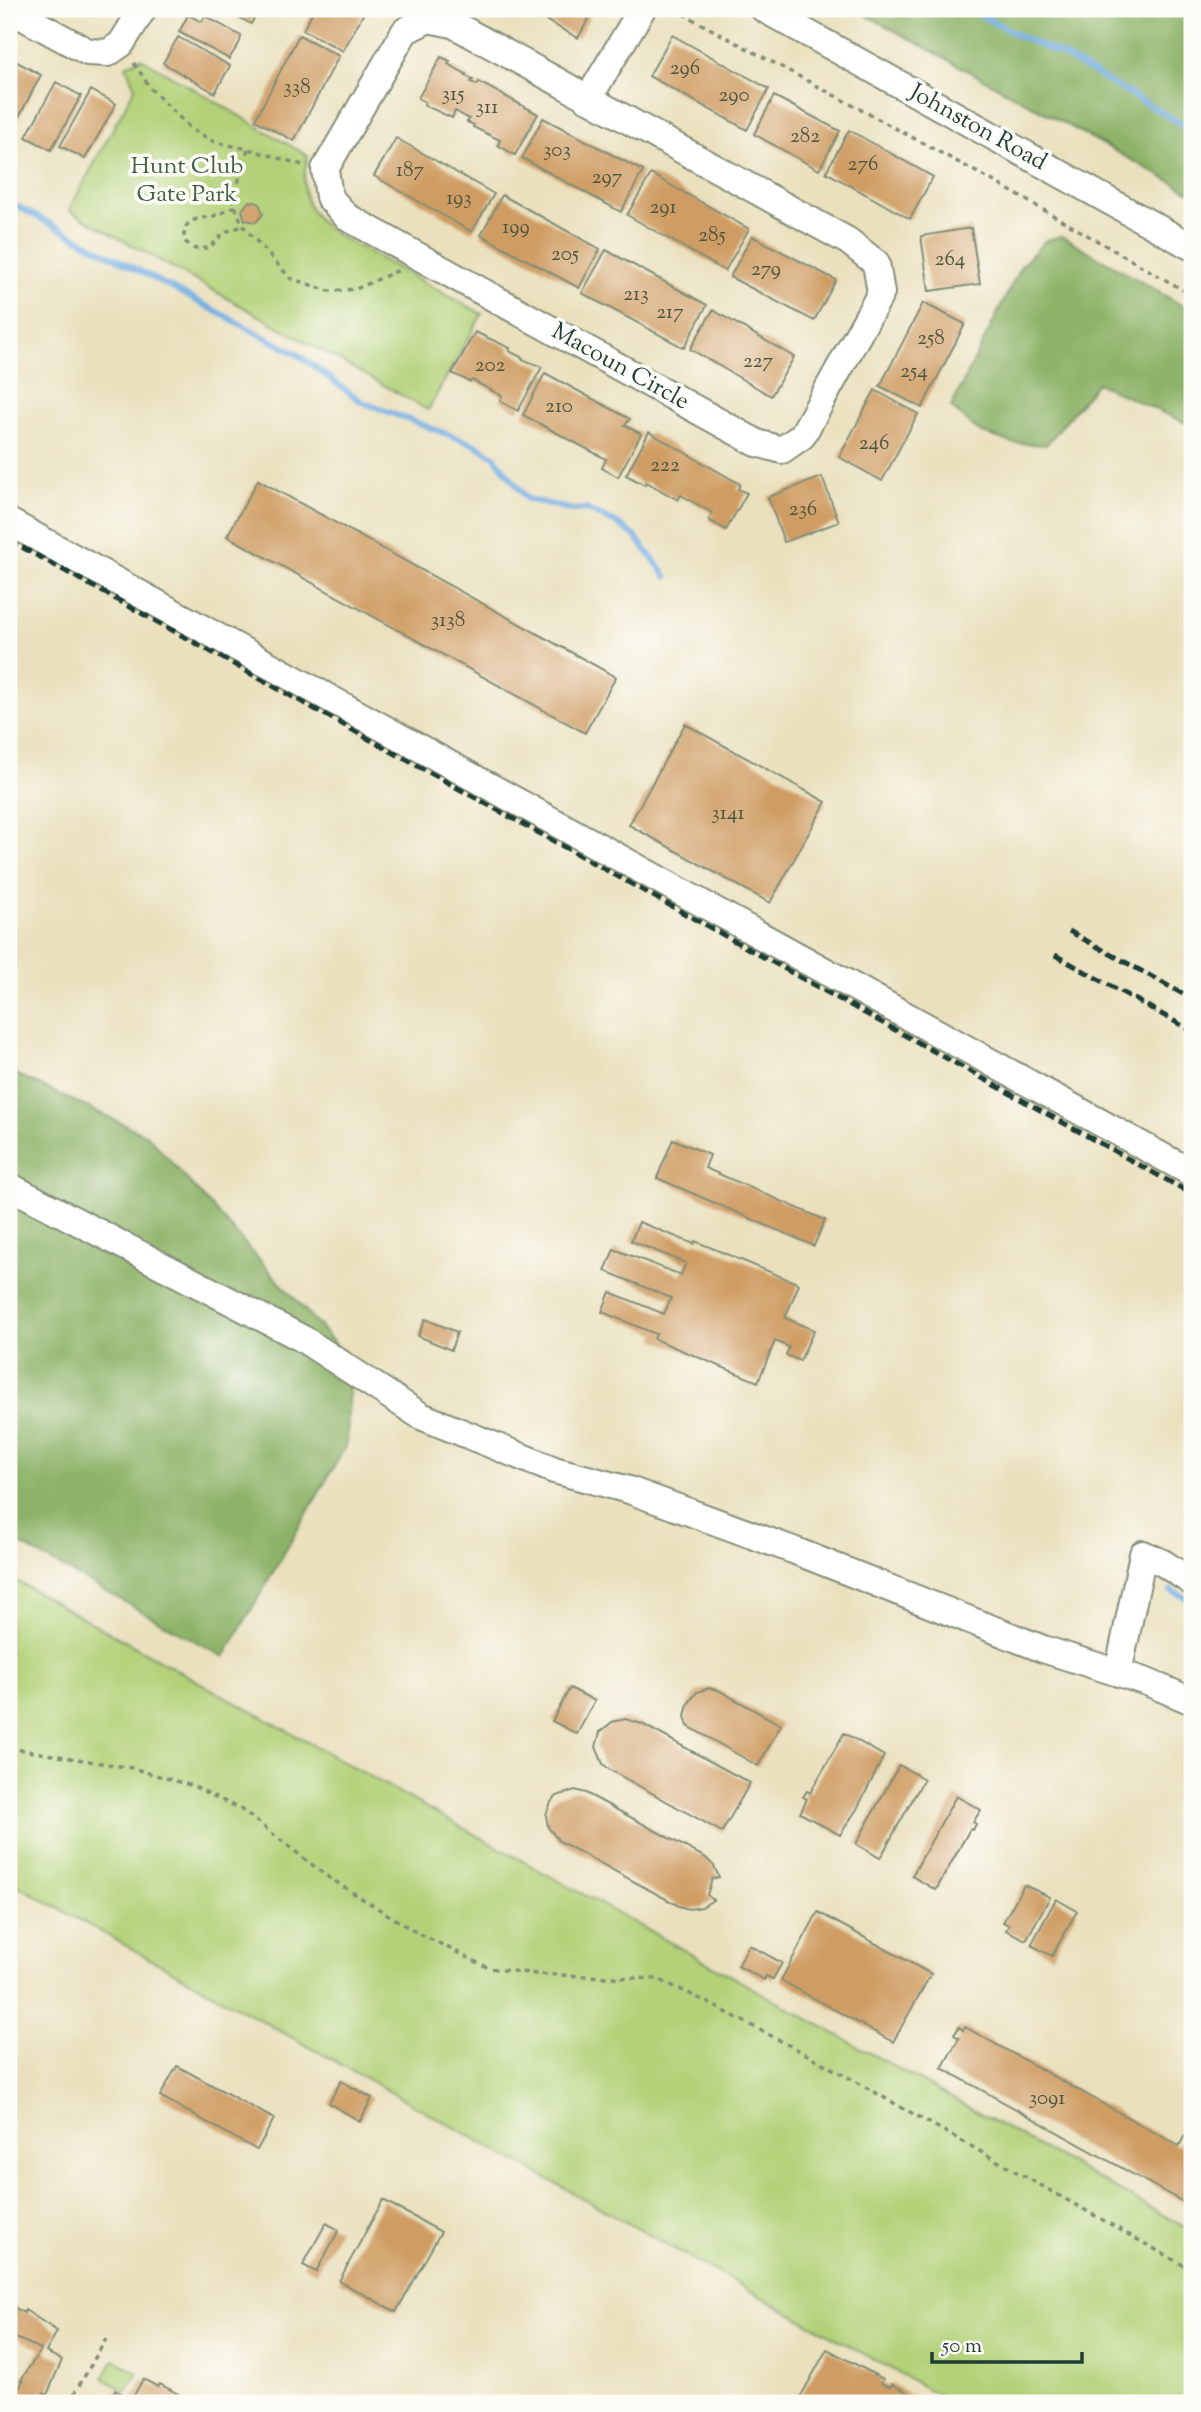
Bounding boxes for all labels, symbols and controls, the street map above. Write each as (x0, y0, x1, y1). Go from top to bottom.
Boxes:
house number: 296 (670, 54, 700, 84)
house number: 338 (283, 73, 311, 103)
street label: Johnston Road (901, 75, 1053, 180)
house number: 315 (442, 80, 464, 110)
house number: 290 (718, 81, 750, 111)
house number: 311 (476, 93, 498, 123)
house number: 282 (790, 122, 820, 152)
house number: 303 (543, 136, 571, 166)
park label: Hunt Club Gate Park (131, 150, 243, 212)
house number: 276 (848, 150, 878, 180)
house number: 187 (396, 156, 425, 186)
house number: 297 (592, 163, 623, 193)
house number: 193 (446, 184, 472, 214)
house number: 291 (649, 193, 677, 223)
house number: 199 (502, 213, 530, 243)
house number: 285 (698, 221, 726, 251)
house number: 205 (551, 240, 579, 270)
house number: 264 (935, 245, 965, 275)
house number: 279 (751, 255, 781, 285)
house number: 213 (623, 280, 649, 310)
house number: 217 (656, 298, 684, 328)
street label: Macoun Circle (545, 315, 695, 419)
house number: 258 (917, 324, 945, 354)
house number: 227 (743, 347, 774, 377)
house number: 202 (475, 351, 505, 381)
house number: 254 (900, 357, 928, 387)
house number: 210 (545, 392, 573, 422)
house number: 246 (859, 429, 889, 459)
house number: 222 (650, 451, 680, 481)
house number: 236 (789, 495, 817, 525)
house number: 3138 (431, 606, 465, 636)
house number: 3141 (711, 799, 745, 829)
house number: 3091 (1029, 2084, 1065, 2114)
scale bar (932, 2321, 1082, 2365)
text: 50 m (941, 2332, 982, 2362)

